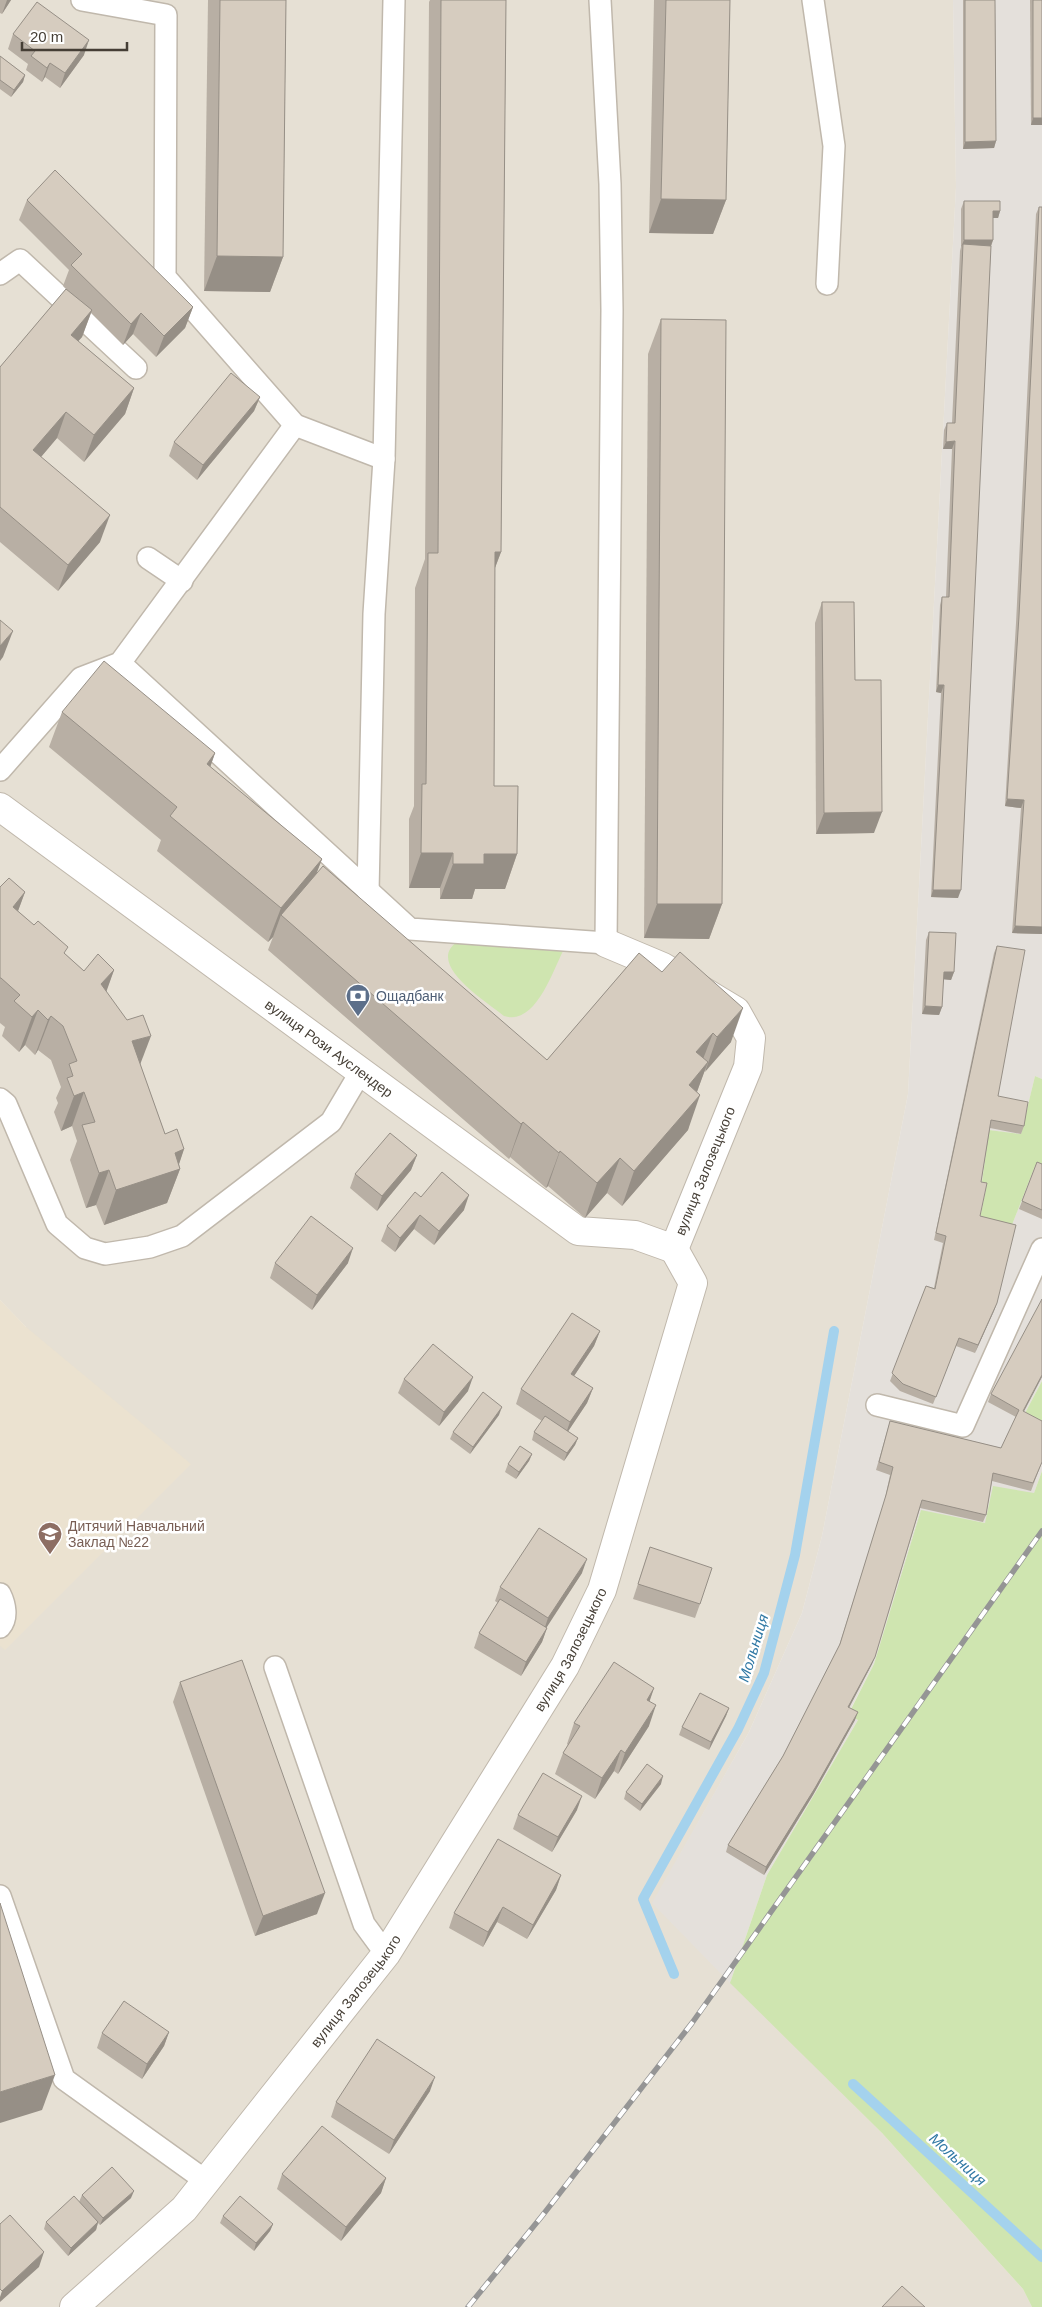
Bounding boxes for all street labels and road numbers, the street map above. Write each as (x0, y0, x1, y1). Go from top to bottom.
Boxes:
street label: вулиця Рози Ауслендер (262, 996, 396, 1101)
street label: вулиця Залозецького (672, 1104, 738, 1238)
street label: вулиця Залозецького (531, 1585, 610, 1714)
street label: вулиця Залозецького (307, 1932, 404, 2050)

